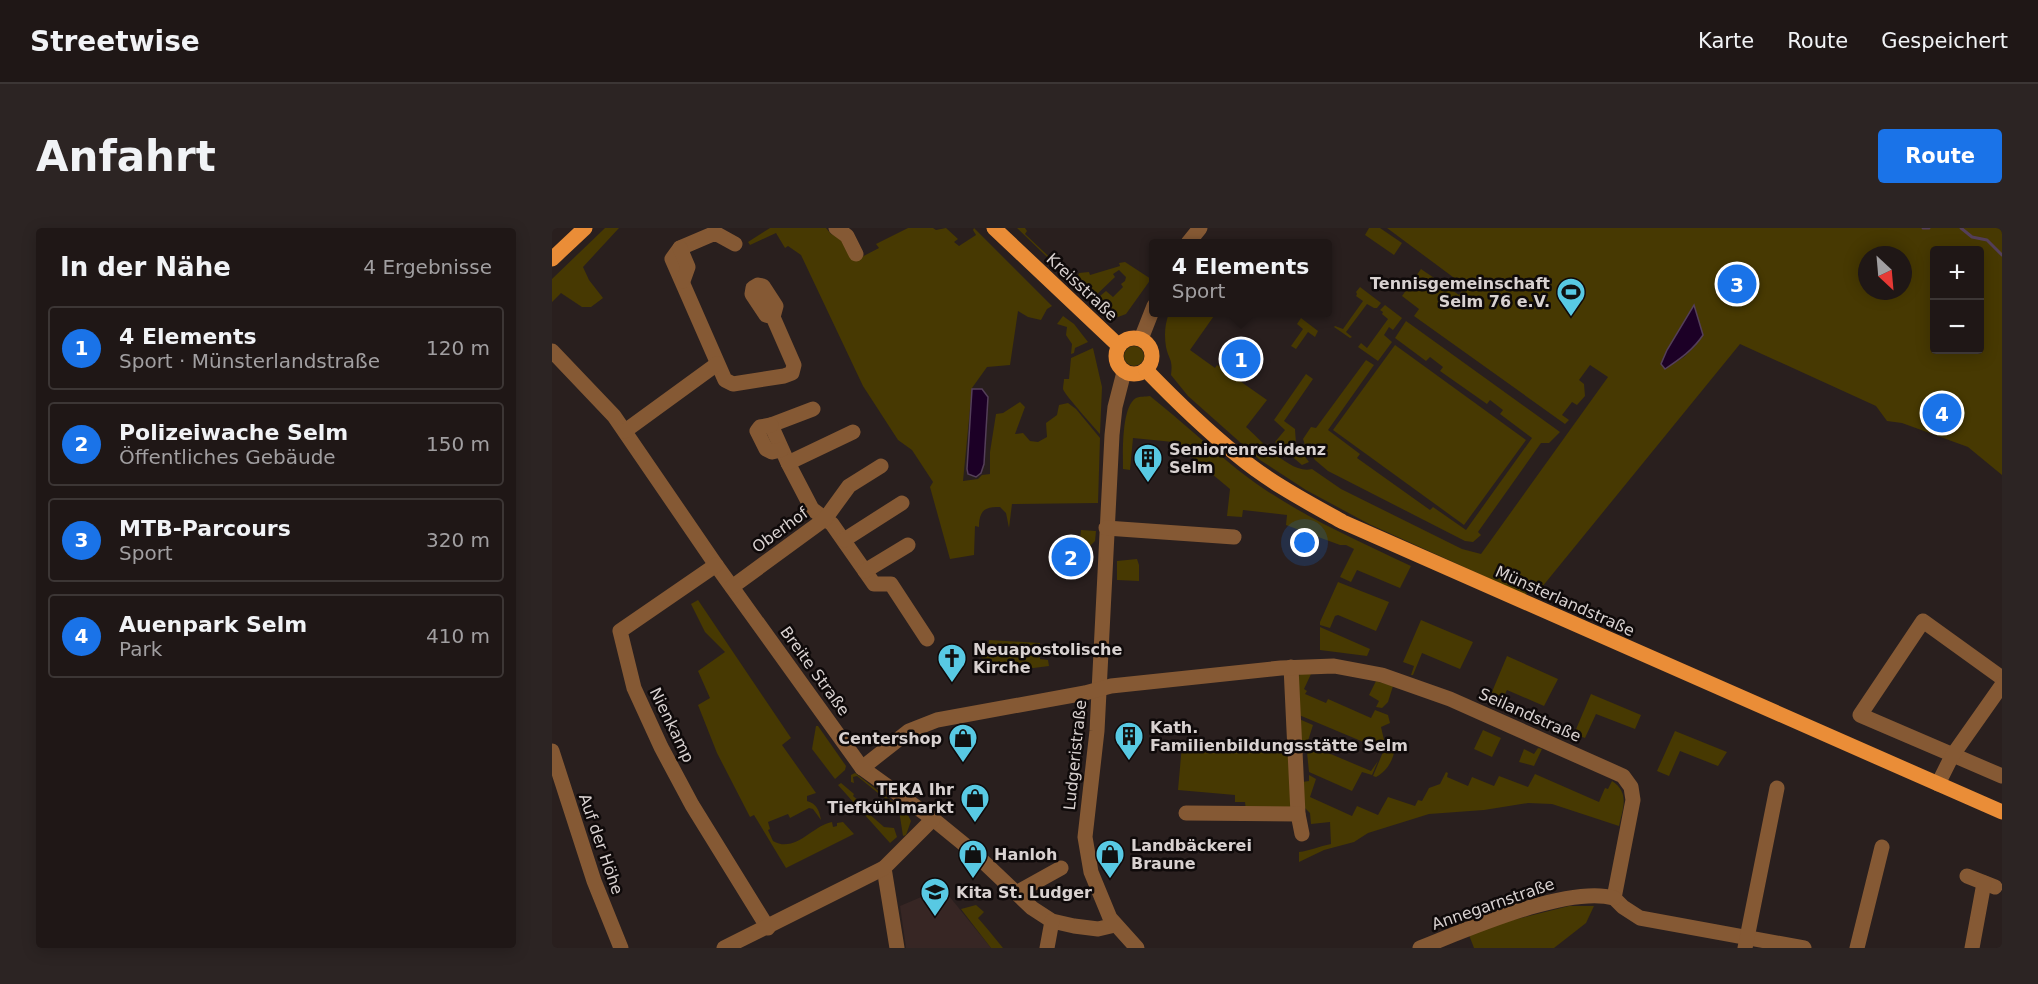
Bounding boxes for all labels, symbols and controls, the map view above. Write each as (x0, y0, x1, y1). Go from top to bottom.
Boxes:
text: Streetwise (30, 25, 200, 58)
text: Karte (1698, 29, 1754, 53)
text: Route (1787, 29, 1848, 53)
text: Gespeichert (1881, 29, 2008, 53)
button: Route (1878, 129, 2002, 183)
text: Anfahrt (36, 132, 216, 181)
popup (1149, 239, 1332, 317)
north arrow (1858, 246, 1912, 300)
map controls (1930, 246, 1984, 354)
button: + (1930, 246, 1984, 300)
street label: Kreisstraße (1043, 249, 1121, 325)
text: In der Nähe (60, 252, 231, 282)
text: 4 Elements (1172, 254, 1309, 279)
text: 4 Ergebnisse (363, 255, 492, 279)
pin: 3 (1718, 262, 1756, 306)
place label: Tennisgemeinschaft Selm 76 e.V. (1370, 274, 1550, 311)
sports icon: Tennisgemeinschaft Selm 76 e.V. (1555, 276, 1587, 318)
text: Sport (1172, 279, 1225, 303)
button: − (1930, 300, 1984, 354)
text: 4 Elements (119, 324, 257, 349)
text: 1 (75, 336, 88, 360)
text: 120 m (426, 336, 490, 360)
pin: 1 (1222, 336, 1260, 382)
text: Sport · Münsterlandstraße (119, 349, 380, 373)
pin: 4 (1922, 390, 1962, 435)
text: Polizeiwache Selm (119, 420, 348, 445)
text: 2 (75, 432, 88, 456)
text: 150 m (426, 432, 490, 456)
place label: Seniorenresidenz Selm (1169, 440, 1326, 477)
building icon: Seniorenresidenz Selm (1132, 442, 1164, 484)
text: Öffentliches Gebäude (119, 445, 336, 469)
street label: Oberhof (748, 503, 812, 557)
text: MTB-Parcours (119, 516, 291, 541)
text: 3 (75, 528, 88, 552)
text: 320 m (426, 528, 490, 552)
your location (1290, 528, 1319, 557)
pin: 2 (1052, 534, 1090, 580)
text: Sport (119, 541, 173, 565)
street label: Münsterlandstraße (1492, 562, 1638, 640)
text: Auenpark Selm (119, 612, 307, 637)
street label: Breite Straße (776, 623, 854, 719)
text: 4 (75, 624, 88, 648)
text: 410 m (426, 624, 490, 648)
text: Park (119, 637, 162, 661)
place label: Neuapostolische Kirche (973, 640, 1122, 677)
church icon: Neuapostolische Kirche (936, 642, 968, 684)
street label: Nienkamp (646, 684, 698, 766)
street label: Seilandstraße (1476, 684, 1584, 746)
street label: Ludgeristraße (1060, 699, 1090, 811)
place label: Kath. Familienbildungsstätte Selm (1150, 718, 1408, 755)
building icon: Kath. Familienbildungsstätte Selm (1113, 720, 1145, 762)
shop icon: Centershop (947, 722, 979, 764)
place label: Centershop (838, 729, 942, 748)
place label: TEKA Ihr Tiefkühlmarkt (827, 780, 954, 817)
shop icon: TEKA Ihr Tiefkühlmarkt (959, 782, 991, 824)
street label: Auf der Höhe (575, 791, 627, 897)
place label: Landbäckerei Braune (1131, 836, 1252, 873)
shop icon: Hanloh (957, 838, 989, 880)
shop icon: Landbäckerei Braune (1094, 838, 1126, 880)
place label: Hanloh (994, 845, 1057, 864)
street label: Annegarnstraße (1429, 874, 1557, 934)
school or university icon: Kita St. Ludger (919, 876, 951, 918)
place label: Kita St. Ludger (956, 883, 1092, 902)

